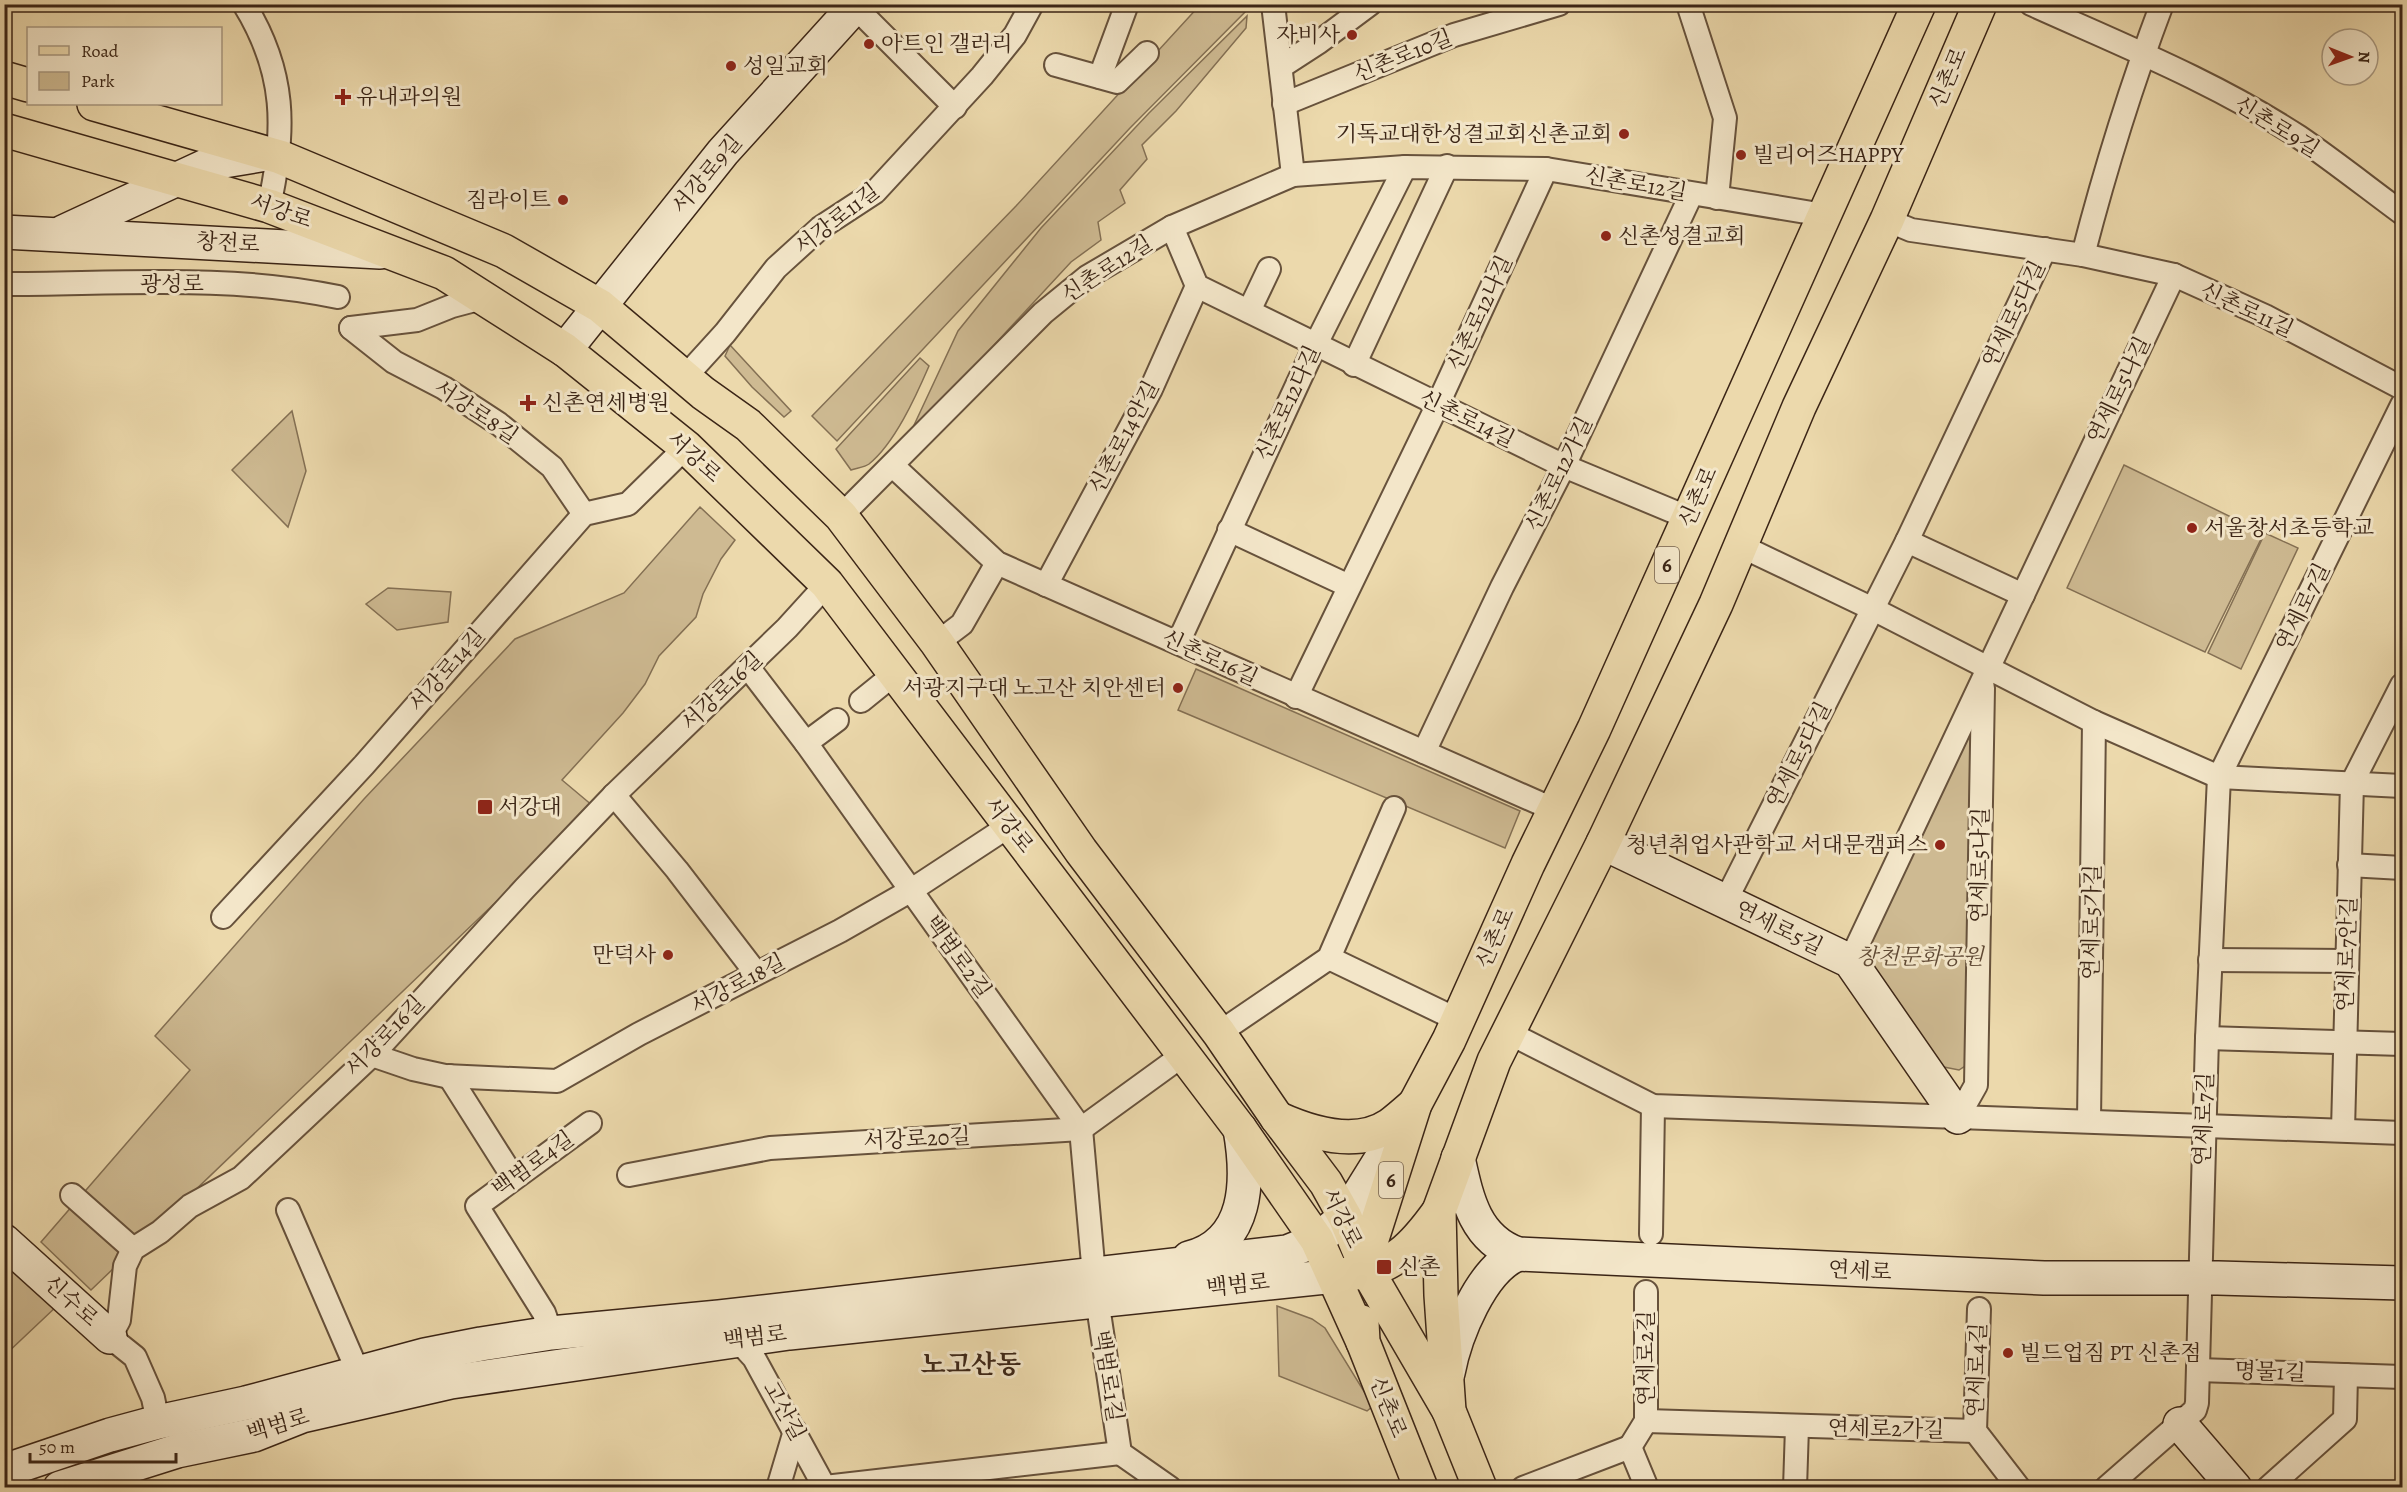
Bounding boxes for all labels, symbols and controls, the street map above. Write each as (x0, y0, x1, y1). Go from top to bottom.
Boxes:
place label: 자비사 (1276, 20, 1341, 50)
street label: 신촌로10길 (1349, 23, 1457, 89)
legend (27, 27, 222, 105)
north arrow (2320, 27, 2380, 87)
marker: 자비사 (1345, 28, 1359, 42)
place label: 아트인 갤러리 (881, 29, 1013, 59)
marker: 아트인 갤러리 (862, 37, 876, 51)
text: Road (81, 39, 119, 63)
street label: 신촌로 (1922, 43, 1974, 113)
place label: 성일교회 (743, 51, 828, 81)
text: N (2353, 51, 2375, 64)
marker: 성일교회 (724, 59, 738, 73)
text: Park (81, 69, 115, 93)
place label: 유내과의원 (356, 82, 462, 112)
marker: 유내과의원 (334, 88, 352, 106)
street label: 신촌로9길 (2229, 89, 2325, 165)
place label: 기독교대한성결교회신촌교회 (1336, 119, 1612, 149)
marker: 기독교대한성결교회신촌교회 (1617, 127, 1631, 141)
street label: 서강로9길 (665, 128, 749, 220)
place label: 빌리어즈HAPPY (1753, 140, 1904, 170)
marker: 빌리어즈HAPPY (1734, 148, 1748, 162)
street label: 신촌로12길 (1583, 160, 1689, 208)
street label: 서강로11길 (788, 176, 886, 262)
place label: 짐라이트 (466, 185, 551, 215)
street label: 서강로 (246, 186, 316, 236)
marker: 짐라이트 (556, 193, 570, 207)
place label: 신촌성결교회 (1618, 221, 1746, 251)
street label: 창전로 (195, 226, 261, 260)
street label: 신촌로12길 (1056, 228, 1158, 310)
marker: 신촌성결교회 (1599, 229, 1613, 243)
street label: 신촌로12나길 (1440, 250, 1520, 376)
street label: 연세로5다길 (1975, 255, 2053, 373)
street label: 광성로 (140, 269, 204, 299)
street label: 신촌로11길 (2195, 275, 2299, 345)
street label: 연세로5나길 (2080, 331, 2158, 449)
street label: 신촌로12다길 (1248, 340, 1328, 466)
street label: 서강로8길 (428, 373, 524, 451)
street label: 신촌로14안길 (1082, 375, 1166, 499)
street label: 신촌로14길 (1414, 383, 1520, 455)
place label: 신촌연세병원 (542, 388, 670, 418)
marker: 신촌연세병원 (519, 394, 537, 412)
street label: 신촌로12가길 (1518, 412, 1600, 536)
street label: 서강로 (660, 425, 728, 489)
street label: 신촌로 (1671, 462, 1725, 532)
place label: 서울창서초등학교 (2204, 513, 2374, 543)
marker: 서울창서초등학교 (2185, 521, 2199, 535)
road number: 6 (1655, 547, 1679, 583)
street label: 연세로7길 (2269, 558, 2337, 656)
street label: 서강로14길 (402, 621, 492, 719)
street label: 신촌로16길 (1157, 623, 1263, 693)
street label: 서강로16길 (675, 645, 769, 737)
place label: 서광지구대 노고산 치안센터 (902, 673, 1166, 703)
marker: 서광지구대 노고산 치안센터 (1171, 681, 1185, 695)
street label: 연세로5다길 (1759, 697, 1839, 813)
street label: 서강로 (978, 791, 1040, 859)
place label: 서강대 (498, 792, 562, 822)
marker: 서강대 (476, 798, 494, 816)
street label: 연세로5나길 (1964, 807, 1996, 923)
place label: 청년취업사관학교 서대문캠퍼스 (1626, 830, 1928, 860)
marker: 청년취업사관학교 서대문캠퍼스 (1933, 838, 1947, 852)
street label: 연세로5가길 (2076, 864, 2108, 980)
street label: 연세로5길 (1730, 894, 1828, 962)
street label: 연세로7안길 (2330, 896, 2364, 1012)
street label: 신촌로 (1468, 903, 1522, 973)
street label: 백범로2길 (918, 910, 998, 1004)
place label: 만덕사 (592, 940, 657, 970)
park label: 창천문화공원 (1856, 942, 1986, 972)
street label: 서강로18길 (685, 947, 791, 1021)
marker: 만덕사 (661, 948, 675, 962)
street label: 서강로16길 (339, 989, 431, 1083)
street label: 연세로7길 (2187, 1071, 2221, 1167)
street label: 서강로20길 (863, 1121, 971, 1157)
street label: 백범로4길 (486, 1124, 580, 1204)
road number: 6 (1379, 1162, 1403, 1198)
street label: 서강로 (1315, 1183, 1369, 1253)
place label: 신촌 (1398, 1252, 1441, 1282)
street label: 연세로 (1827, 1254, 1893, 1288)
marker: 신촌 (1375, 1258, 1393, 1276)
street label: 백범로 (1205, 1267, 1271, 1303)
street label: 신수로 (37, 1269, 105, 1333)
street label: 연세로2길 (1631, 1310, 1661, 1406)
street label: 백범로 (722, 1318, 788, 1356)
street label: 연세로4길 (1960, 1322, 1994, 1418)
street label: 백범로1길 (1086, 1328, 1130, 1424)
place label: 빌드업짐 PT 신촌점 (2020, 1338, 2202, 1368)
marker: 빌드업짐 PT 신촌점 (2001, 1346, 2015, 1360)
district label: 노고산동 (921, 1347, 1021, 1382)
street label: 명물1길 (2234, 1356, 2306, 1388)
street label: 신촌로 (1362, 1372, 1414, 1442)
street label: 고산길 (755, 1376, 813, 1446)
street label: 백범로 (243, 1401, 313, 1449)
street label: 연세로2가길 (1827, 1413, 1945, 1445)
scale bar (30, 1426, 176, 1464)
text: 50 m (39, 1435, 75, 1459)

